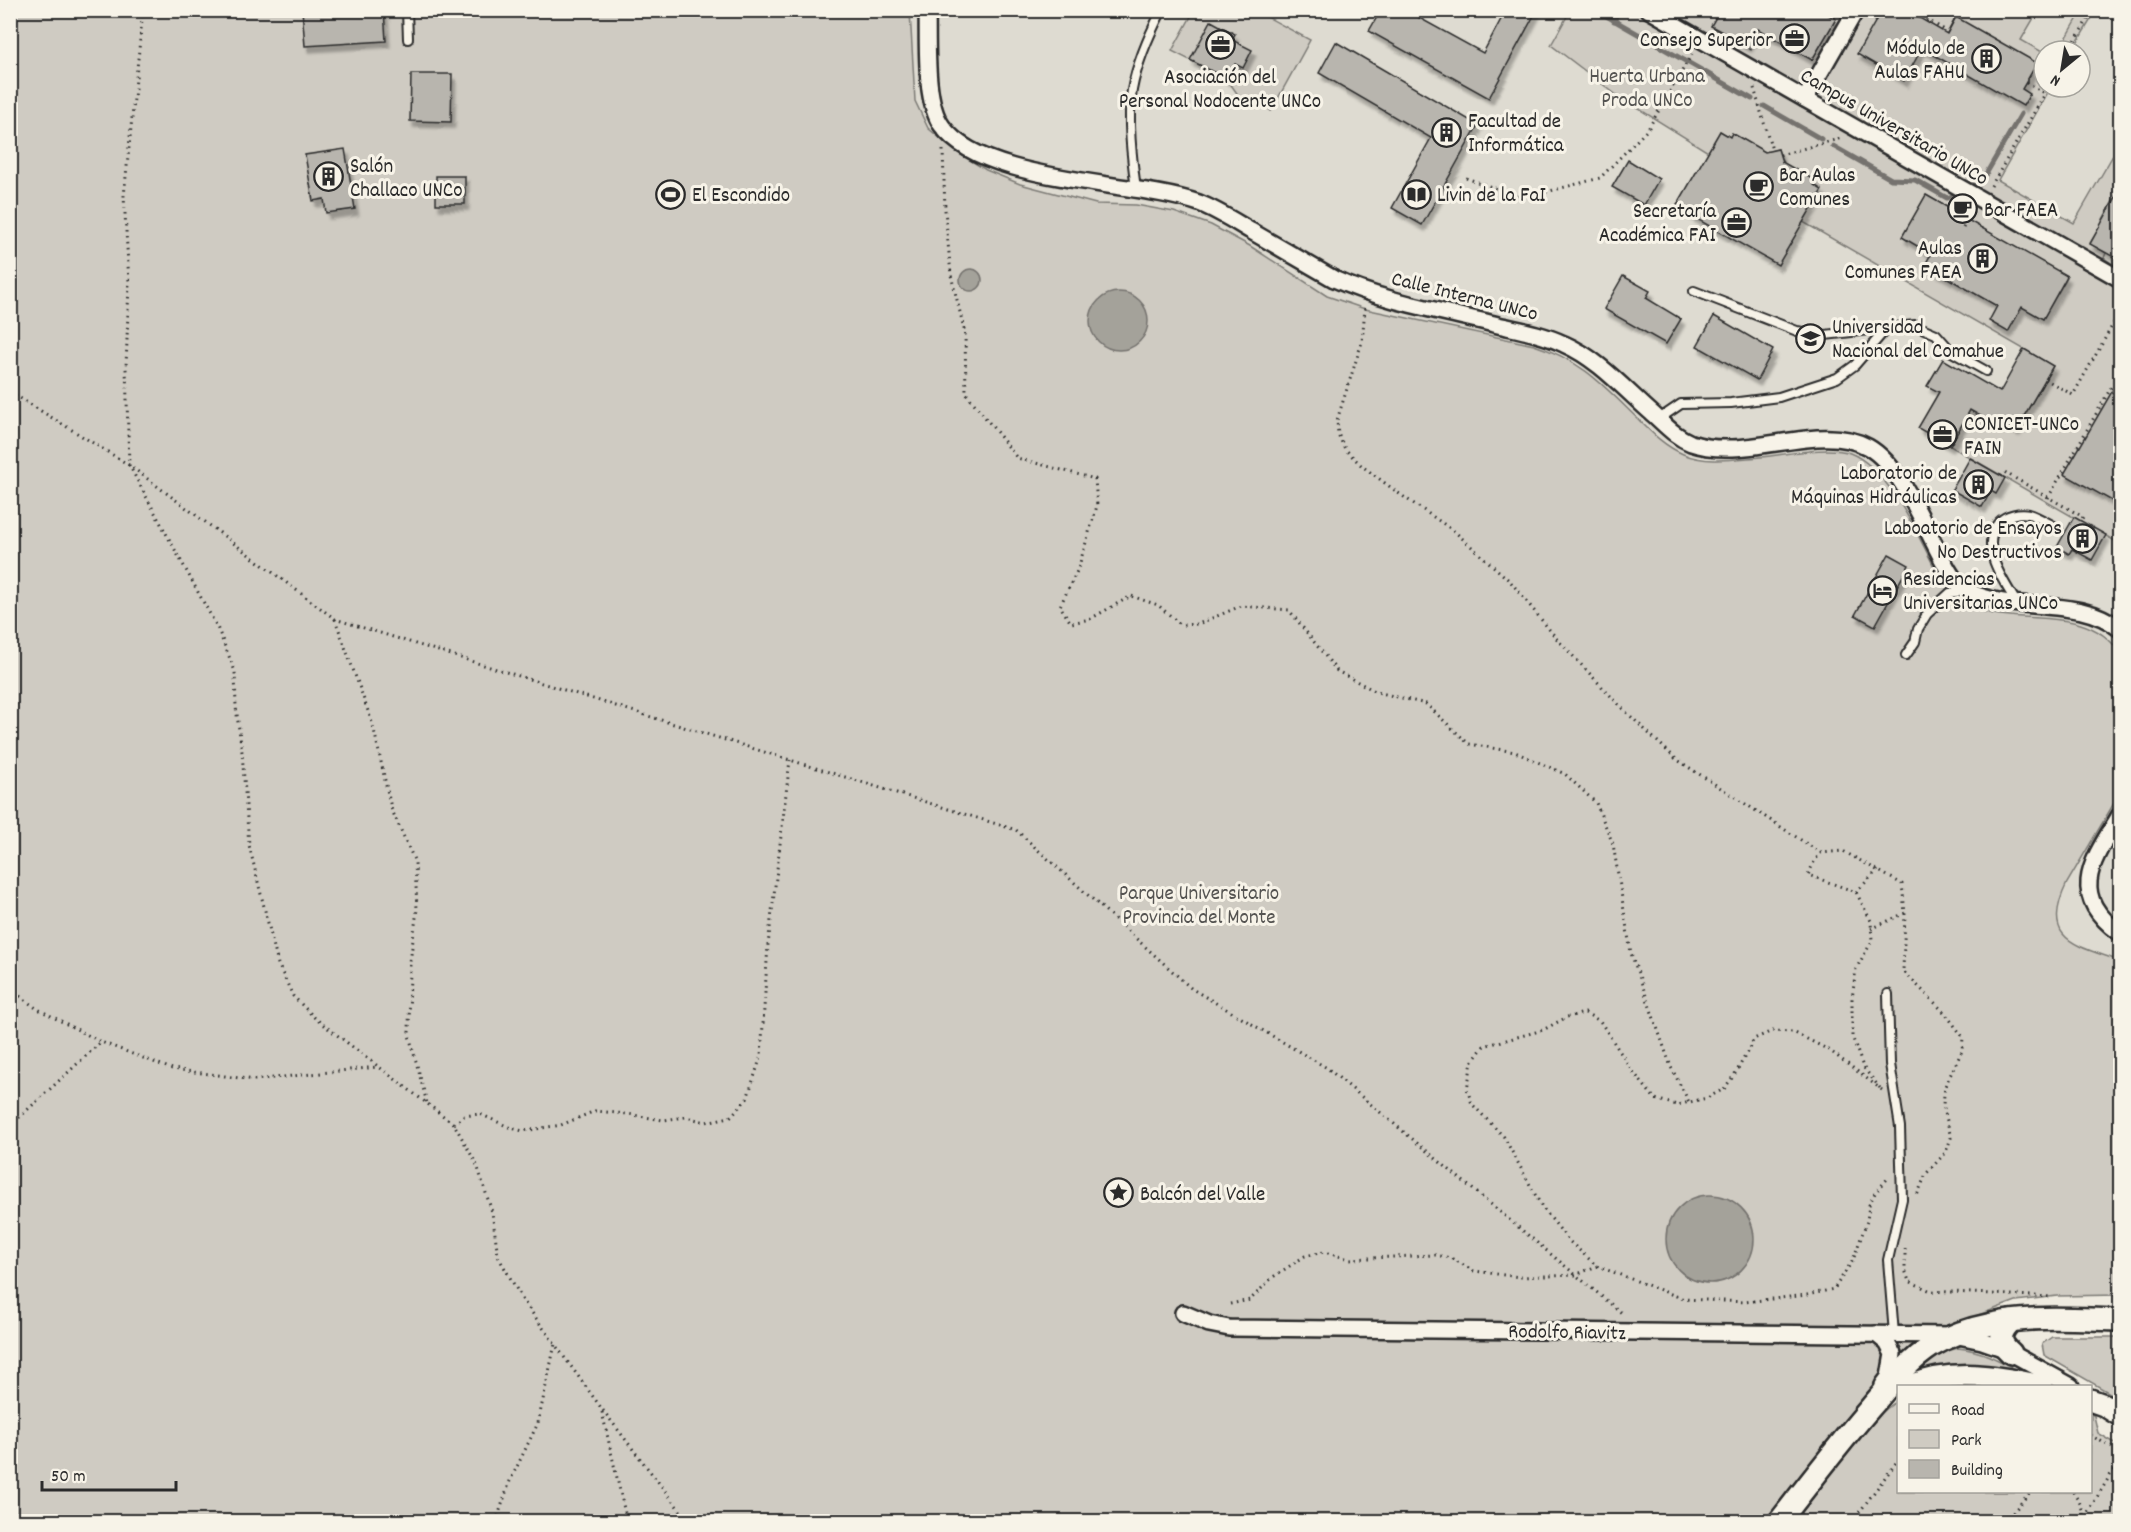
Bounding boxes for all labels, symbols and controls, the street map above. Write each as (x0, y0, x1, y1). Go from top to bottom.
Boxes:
office icon: Consejo Superior (1778, 23, 1810, 55)
place label: Consejo Superior (1640, 27, 1773, 57)
office icon: Asociación del Personal Nodocente UNCo (1204, 29, 1236, 61)
place label: Módulo de Aulas FAHU (1874, 35, 1965, 89)
north arrow (2032, 39, 2092, 99)
building icon: Módulo de Aulas FAHU (1970, 43, 2002, 75)
street label: Campus Universitario UNCo (1794, 62, 1993, 195)
park label: Huerta Urbana Proda UNCo (1589, 63, 1706, 117)
place label: Asociación del Personal Nodocente UNCo (1119, 64, 1321, 118)
text: N (2046, 68, 2065, 92)
place label: Facultad de Informática (1468, 108, 1565, 162)
building icon: Facultad de Informática (1431, 116, 1463, 148)
place label: Salón Challaco UNCo (350, 153, 463, 207)
building icon: Salón Challaco UNCo (313, 161, 345, 193)
place label: Bar Aulas Comunes (1779, 162, 1856, 216)
cafe icon: Bar Aulas Comunes (1742, 170, 1774, 202)
sports icon: El Escondido (655, 178, 687, 210)
library icon: Livin de la FaI (1400, 178, 1432, 210)
place label: El Escondido (692, 182, 790, 212)
place label: Livin de la FaI (1437, 182, 1546, 212)
cafe icon: Bar FAEA (1947, 193, 1979, 225)
place label: Bar FAEA (1984, 197, 2058, 227)
place label: Secretaría Académica FAI (1599, 198, 1717, 252)
office icon: Secretaría Académica FAI (1721, 206, 1753, 238)
place label: Aulas Comunes FAEA (1844, 235, 1962, 289)
building icon: Aulas Comunes FAEA (1967, 243, 1999, 275)
street label: Calle Interna UNCo (1388, 265, 1541, 331)
place label: Universidad Nacional del Comahue (1832, 314, 2004, 368)
school or university icon: Universidad Nacional del Comahue (1795, 322, 1827, 354)
place label: CONICET-UNCo FAIN (1964, 411, 2079, 465)
office icon: CONICET-UNCo FAIN (1927, 419, 1959, 451)
place label: Laboratorio de Máquinas Hidráulicas (1791, 460, 1957, 514)
building icon: Laboratorio de Máquinas Hidráulicas (1962, 468, 1994, 500)
place label: Laboatorio de Ensayos No Destructivos (1884, 515, 2062, 569)
building icon: Laboatorio de Ensayos No Destructivos (2067, 523, 2099, 555)
place label: Residencias Universitarias UNCo (1903, 566, 2058, 620)
hotel icon: Residencias Universitarias UNCo (1866, 574, 1898, 606)
park label: Parque Universitario Provincia del Monte (1119, 880, 1279, 934)
place icon: Balcón del Valle (1103, 1177, 1135, 1209)
place label: Balcón del Valle (1140, 1181, 1265, 1211)
street label: Rodolfo Riavitz (1508, 1318, 1626, 1350)
legend (1897, 1385, 2092, 1493)
text: Road (1951, 1399, 1985, 1424)
text: Park (1951, 1429, 1982, 1454)
scale bar (42, 1454, 176, 1492)
text: Building (1951, 1459, 2003, 1484)
text: 50 m (51, 1465, 86, 1490)

